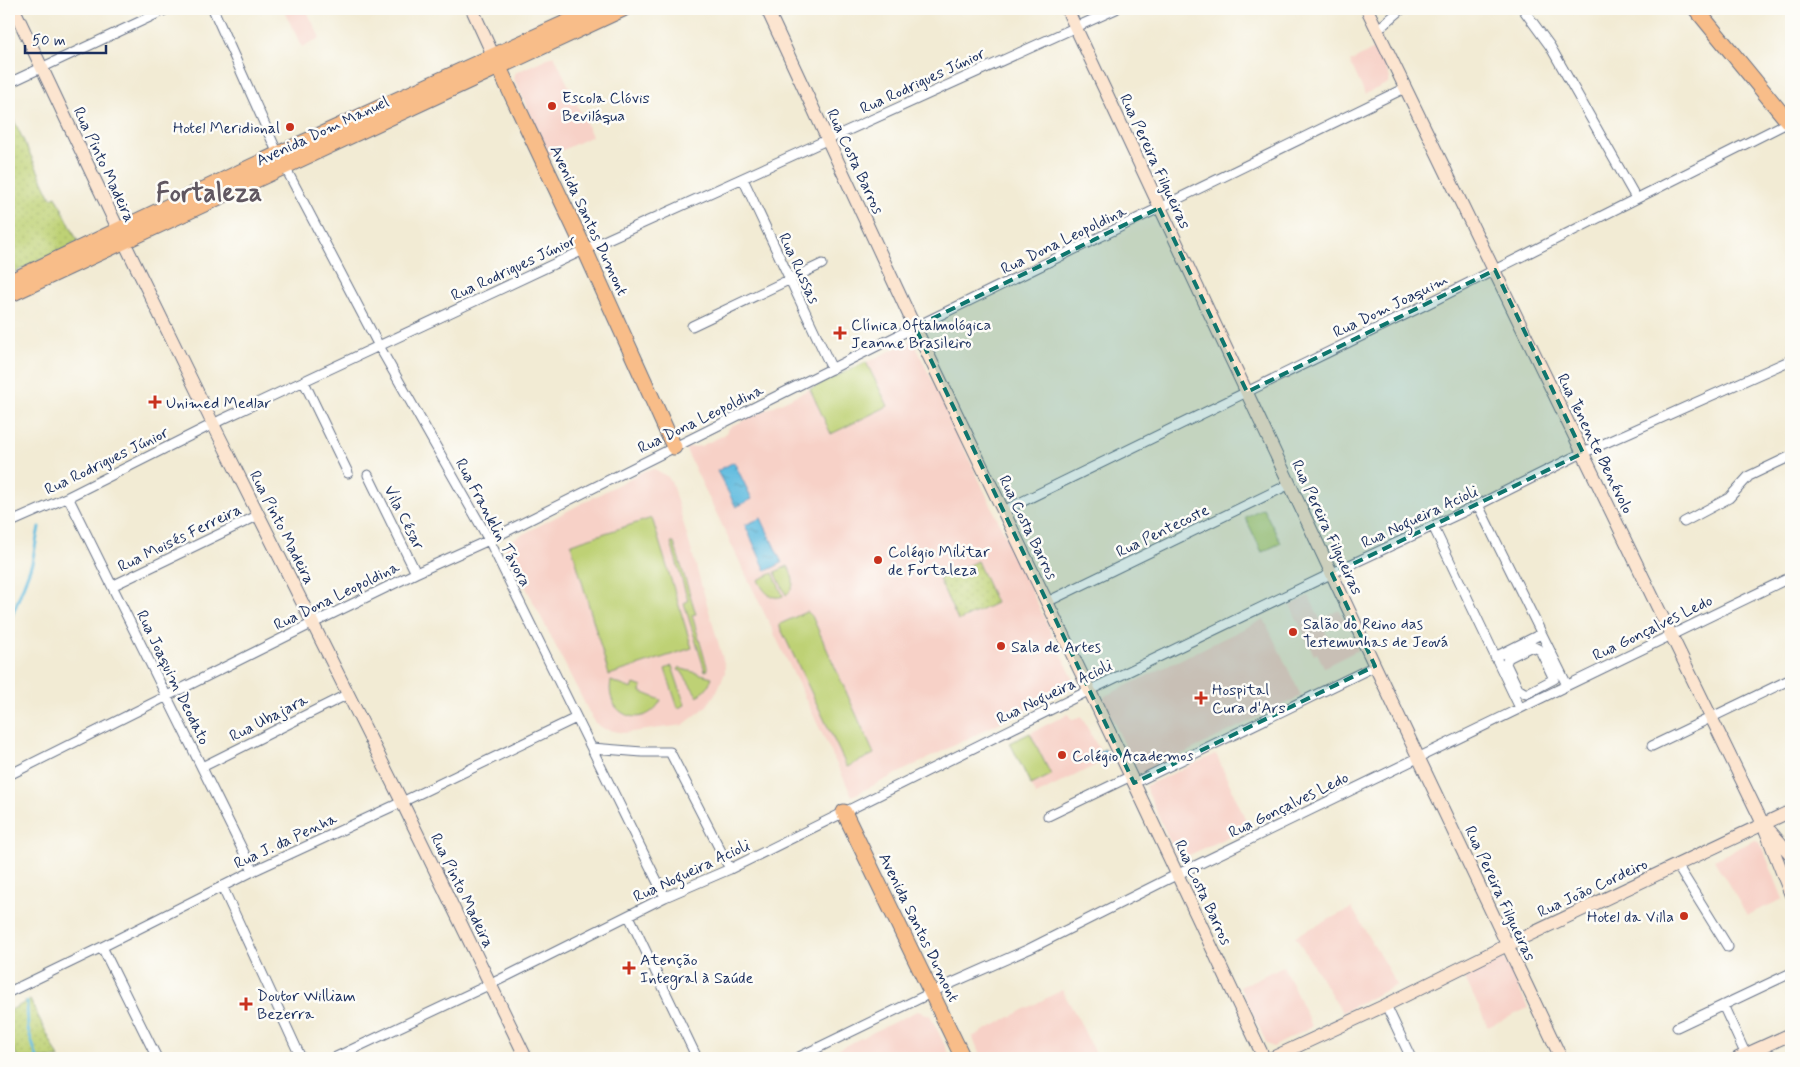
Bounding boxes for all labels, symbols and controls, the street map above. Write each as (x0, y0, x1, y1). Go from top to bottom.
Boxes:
scale bar (25, 22, 106, 54)
text: 50 m (32, 31, 66, 51)
street label: Rua Rodrigues Júnior (857, 43, 989, 120)
place label: Escola Clóvis Beviláqua (562, 88, 650, 127)
street label: Avenida Dom Manuel (253, 91, 392, 171)
street label: Rua Pereira Filgueiras (1114, 91, 1195, 233)
marker: Escola Clóvis Beviláqua (546, 100, 558, 112)
street label: Rua Pinto Madeira (68, 104, 140, 226)
street label: Rua Costa Barros (821, 106, 888, 218)
place label: Hotel Meridional (173, 118, 280, 139)
marker: Hotel Meridional (284, 121, 296, 133)
street label: Avenida Santos Dumont (545, 142, 633, 299)
district label: Fortaleza (156, 177, 262, 211)
street label: Rua Dona Leopoldina (997, 201, 1130, 280)
street label: Rua Rodrigues Júnior (448, 230, 580, 307)
street label: Rua Russas (773, 230, 824, 308)
street label: Rua Dom Joaquim (1330, 269, 1452, 343)
place label: Clínica Oftalmológica Jeanne Brasileiro (851, 315, 992, 354)
marker: Clínica Oftalmológica Jeanne Brasileiro (833, 326, 847, 340)
street label: Rua Tenente Benévolo (1552, 370, 1638, 517)
street label: Rua Dona Leopoldina (634, 380, 767, 459)
place label: Unimed Medlar (166, 393, 272, 414)
marker: Unimed Medlar (148, 395, 162, 409)
street label: Rua Rodrigues Júnior (41, 422, 173, 501)
street label: Rua Franklin Távora (450, 455, 535, 591)
street label: Rua Pereira Filgueiras (1286, 457, 1367, 599)
street label: Rua Pinto Madeira (244, 467, 319, 588)
street label: Rua Costa Barros (993, 472, 1062, 583)
street label: Rua Nogueira Acioli (1358, 481, 1482, 555)
street label: Vila César (379, 482, 429, 554)
street label: Rua Moisés Ferreira (114, 499, 245, 577)
street label: Rua Pentecoste (1113, 500, 1213, 563)
place label: Colégio Militar de Fortaleza (888, 542, 990, 581)
marker: Colégio Militar de Fortaleza (872, 554, 884, 566)
street label: Rua Dona Leopoldina (270, 557, 403, 636)
street label: Rua Gonçalves Ledo (1589, 590, 1716, 667)
street label: Rua Joaquim Deodato (131, 607, 214, 749)
place label: Salão do Reino das Testemunhas de Jeová (1303, 614, 1448, 653)
marker: Salão do Reino das Testemunhas de Jeová (1287, 626, 1299, 638)
place label: Sala de Artes (1011, 637, 1101, 658)
marker: Sala de Artes (995, 640, 1007, 652)
street label: Rua Nogueira Acioli (993, 655, 1117, 730)
place label: Hospital Cura d'Ars (1212, 680, 1286, 719)
street label: Rua Ubajara (226, 689, 312, 747)
marker: Hospital Cura d'Ars (1194, 691, 1208, 705)
place label: Colégio Academos (1072, 746, 1194, 767)
marker: Colégio Academos (1056, 749, 1068, 761)
street label: Rua Gonçalves Ledo (1225, 767, 1352, 844)
street label: Rua J. da Penha (231, 808, 341, 874)
street label: Rua Pereira Filgueiras (1459, 823, 1540, 965)
street label: Rua Pinto Madeira (425, 830, 498, 951)
street label: Rua Nogueira Acioli (630, 835, 754, 909)
street label: Rua Costa Barros (1169, 837, 1236, 949)
street label: Avenida Santos Dumont (873, 850, 964, 1006)
street label: Rua João Cordeiro (1534, 854, 1651, 923)
place label: Hotel da Villa (1587, 907, 1674, 928)
marker: Hotel da Villa (1678, 910, 1690, 922)
place label: Atenção Integral à Saúde (640, 950, 754, 990)
marker: Atenção Integral à Saúde (622, 961, 636, 975)
place label: Doutor William Bezerra (257, 986, 356, 1025)
marker: Doutor William Bezerra (239, 997, 253, 1011)

